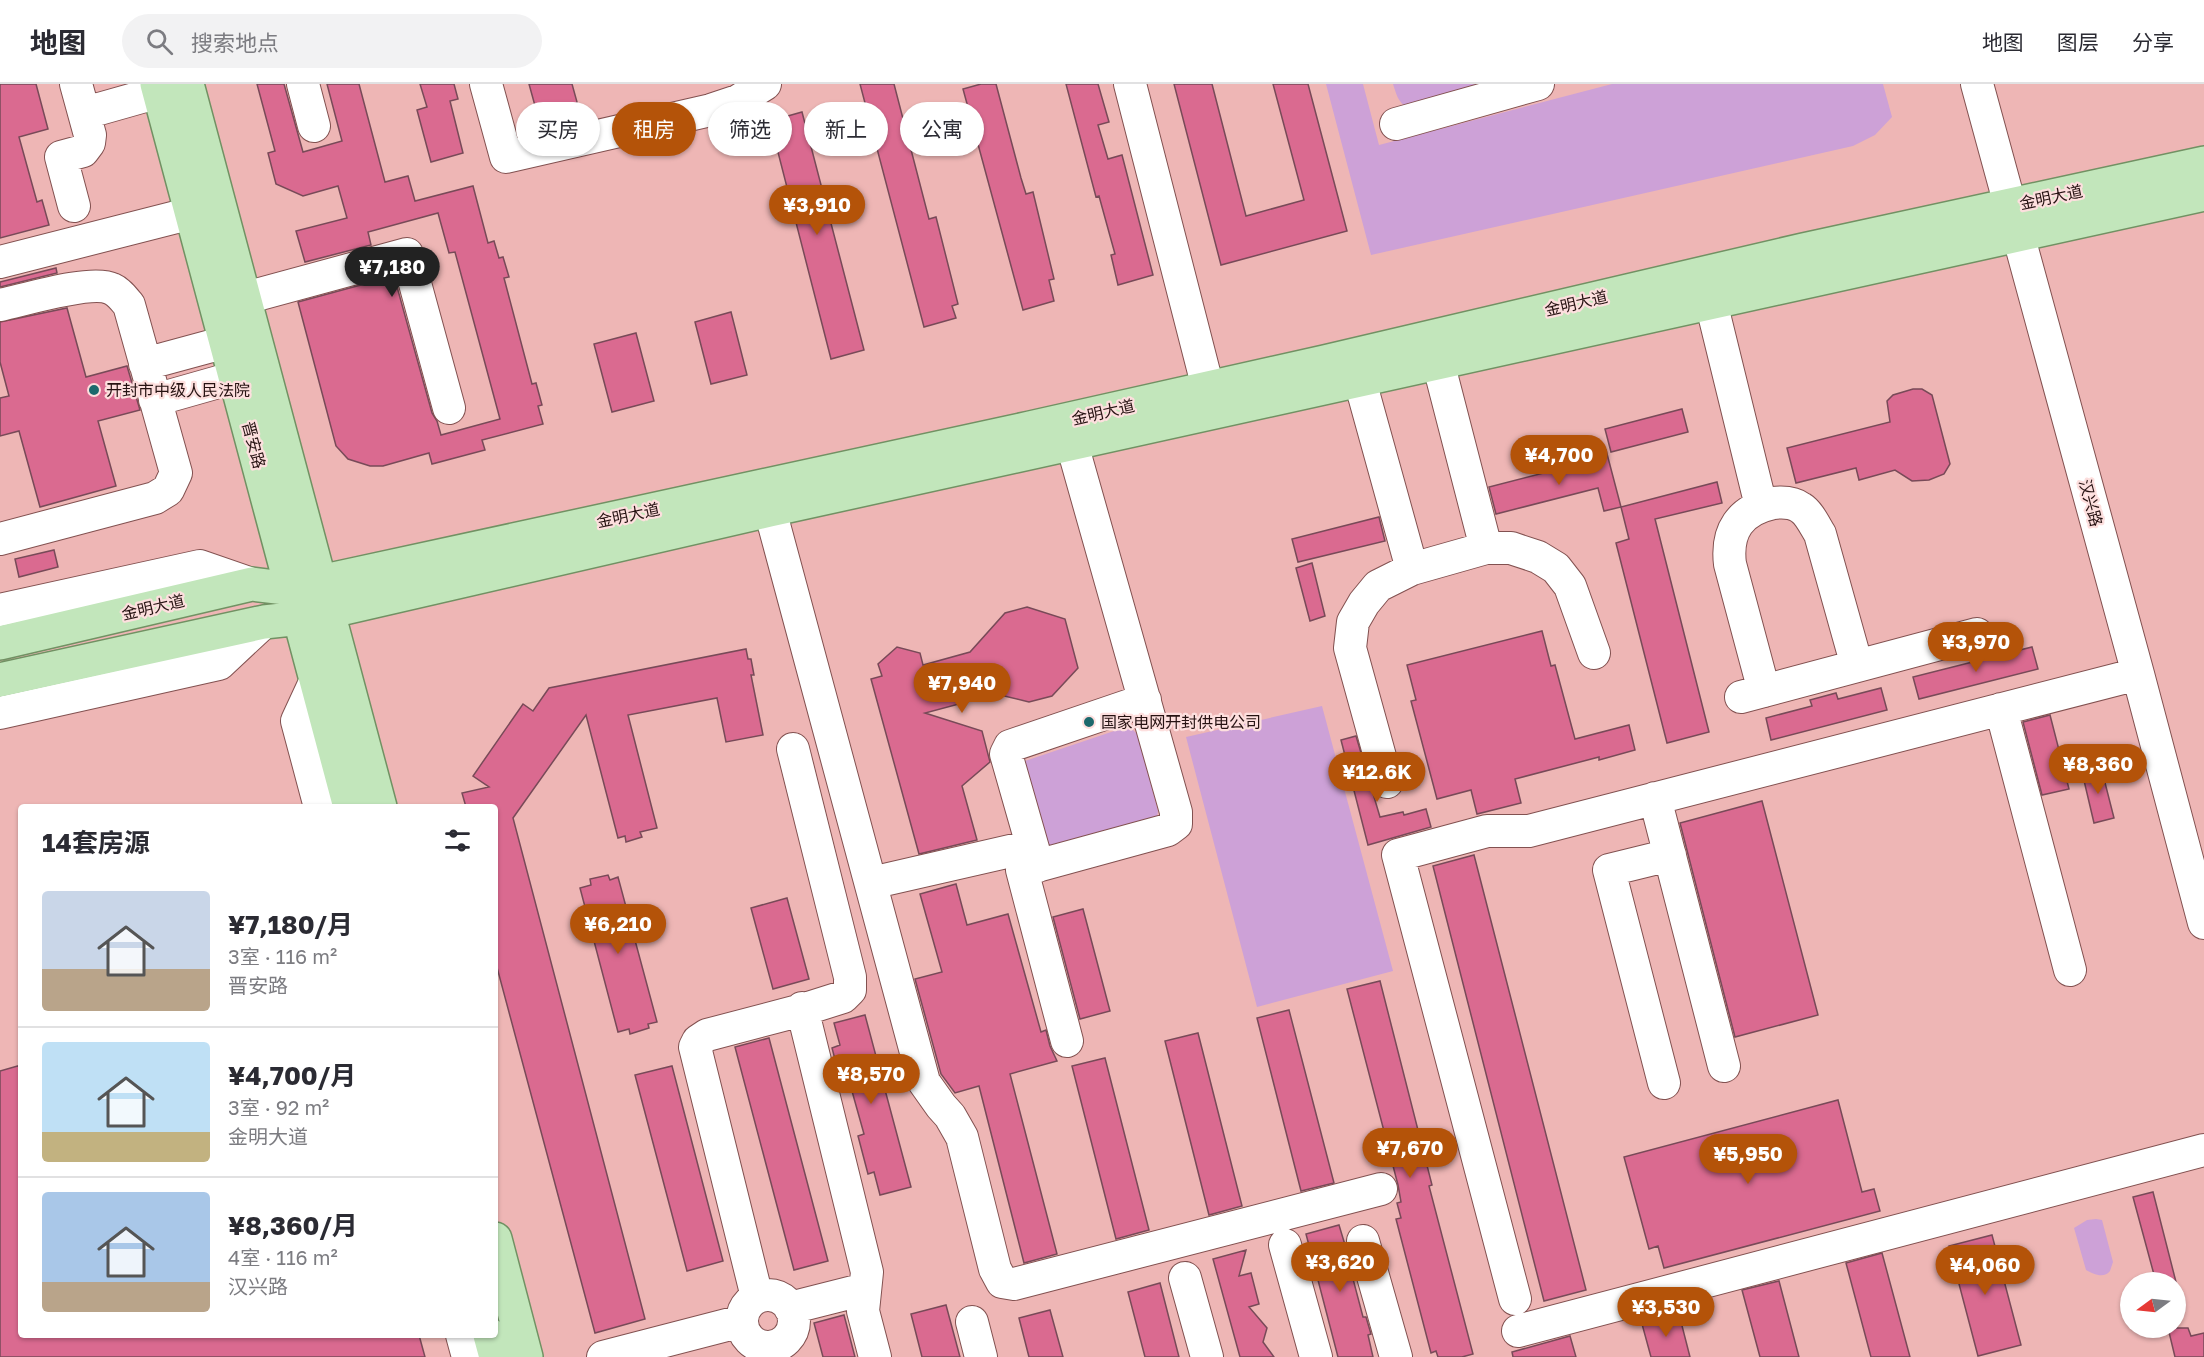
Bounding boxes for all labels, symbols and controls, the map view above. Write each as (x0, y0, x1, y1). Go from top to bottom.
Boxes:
search box (122, 14, 542, 68)
icon: search (143, 25, 176, 58)
text: 地图 (30, 26, 86, 59)
text: 搜索地点 (191, 29, 279, 56)
text: 地图 (1982, 29, 2024, 55)
text: 图层 (2057, 29, 2099, 55)
text: 分享 (2132, 29, 2174, 55)
chip: 买房 (516, 102, 600, 156)
chip: 租房 (612, 102, 696, 156)
chip: 筛选 (708, 102, 792, 156)
chip: 新上 (804, 102, 888, 156)
chip: 公寓 (900, 102, 984, 156)
street label: 金明大道 (2018, 181, 2084, 213)
pin: ¥3,910 (768, 185, 866, 236)
text: ¥3,910 (783, 192, 851, 216)
pin: ¥7,180 (343, 247, 441, 298)
text: ¥7,180 (359, 254, 425, 278)
street label: 金明大道 (1543, 286, 1609, 320)
place label: 开封市中级人民法院 (106, 380, 250, 400)
marker: 开封市中级人民法院 (87, 383, 101, 397)
street label: 金明大道 (1070, 395, 1136, 429)
street label: 晋安路 (238, 419, 270, 471)
pin: ¥4,700 (1510, 435, 1608, 486)
text: ¥4,700 (1525, 442, 1594, 466)
street label: 汉兴路 (2075, 477, 2107, 529)
street label: 金明大道 (595, 499, 661, 531)
street label: 金明大道 (120, 590, 186, 624)
pin: ¥3,970 (1927, 622, 2025, 673)
text: ¥3,970 (1942, 629, 2010, 653)
pin: ¥7,940 (913, 663, 1011, 714)
text: ¥7,940 (928, 670, 996, 694)
place label: 国家电网开封供电公司 (1101, 712, 1261, 732)
marker: 国家电网开封供电公司 (1082, 715, 1096, 729)
pin: ¥8,360 (2049, 744, 2147, 795)
text: ¥8,360 (2063, 751, 2133, 775)
pin: ¥12.6K (1328, 752, 1426, 803)
text: ¥12.6K (1342, 759, 1412, 783)
icon: filters (441, 824, 474, 857)
text: 14套房源 (42, 827, 150, 858)
pin: ¥6,210 (569, 904, 667, 955)
text: ¥7,180/月 (228, 909, 353, 940)
text: ¥6,210 (584, 911, 652, 935)
icon: home (90, 915, 162, 987)
text: 3室 · 116 m² (228, 944, 337, 968)
text: 晋安路 (228, 973, 288, 997)
pin: ¥8,570 (822, 1054, 920, 1105)
text: ¥4,700/月 (228, 1060, 356, 1091)
text: ¥8,570 (837, 1061, 905, 1085)
icon: home (90, 1066, 162, 1138)
text: 3室 · 92 m² (228, 1095, 329, 1119)
text: 金明大道 (228, 1124, 308, 1148)
pin: ¥7,670 (1361, 1128, 1459, 1179)
pin: ¥5,950 (1699, 1134, 1797, 1185)
text: ¥7,670 (1376, 1135, 1444, 1159)
text: ¥5,950 (1713, 1141, 1783, 1165)
text: ¥8,360/月 (228, 1210, 358, 1241)
icon: home (90, 1216, 162, 1288)
pin: ¥3,620 (1291, 1242, 1389, 1293)
text: 4室 · 116 m² (228, 1245, 338, 1269)
pin: ¥4,060 (1936, 1245, 2034, 1296)
text: ¥3,620 (1305, 1249, 1375, 1273)
text: ¥4,060 (1950, 1252, 2020, 1276)
north arrow (2120, 1272, 2186, 1338)
map controls (2120, 1272, 2186, 1338)
text: 汉兴路 (228, 1274, 288, 1298)
pin: ¥3,530 (1617, 1287, 1715, 1338)
text: ¥3,530 (1631, 1294, 1701, 1318)

